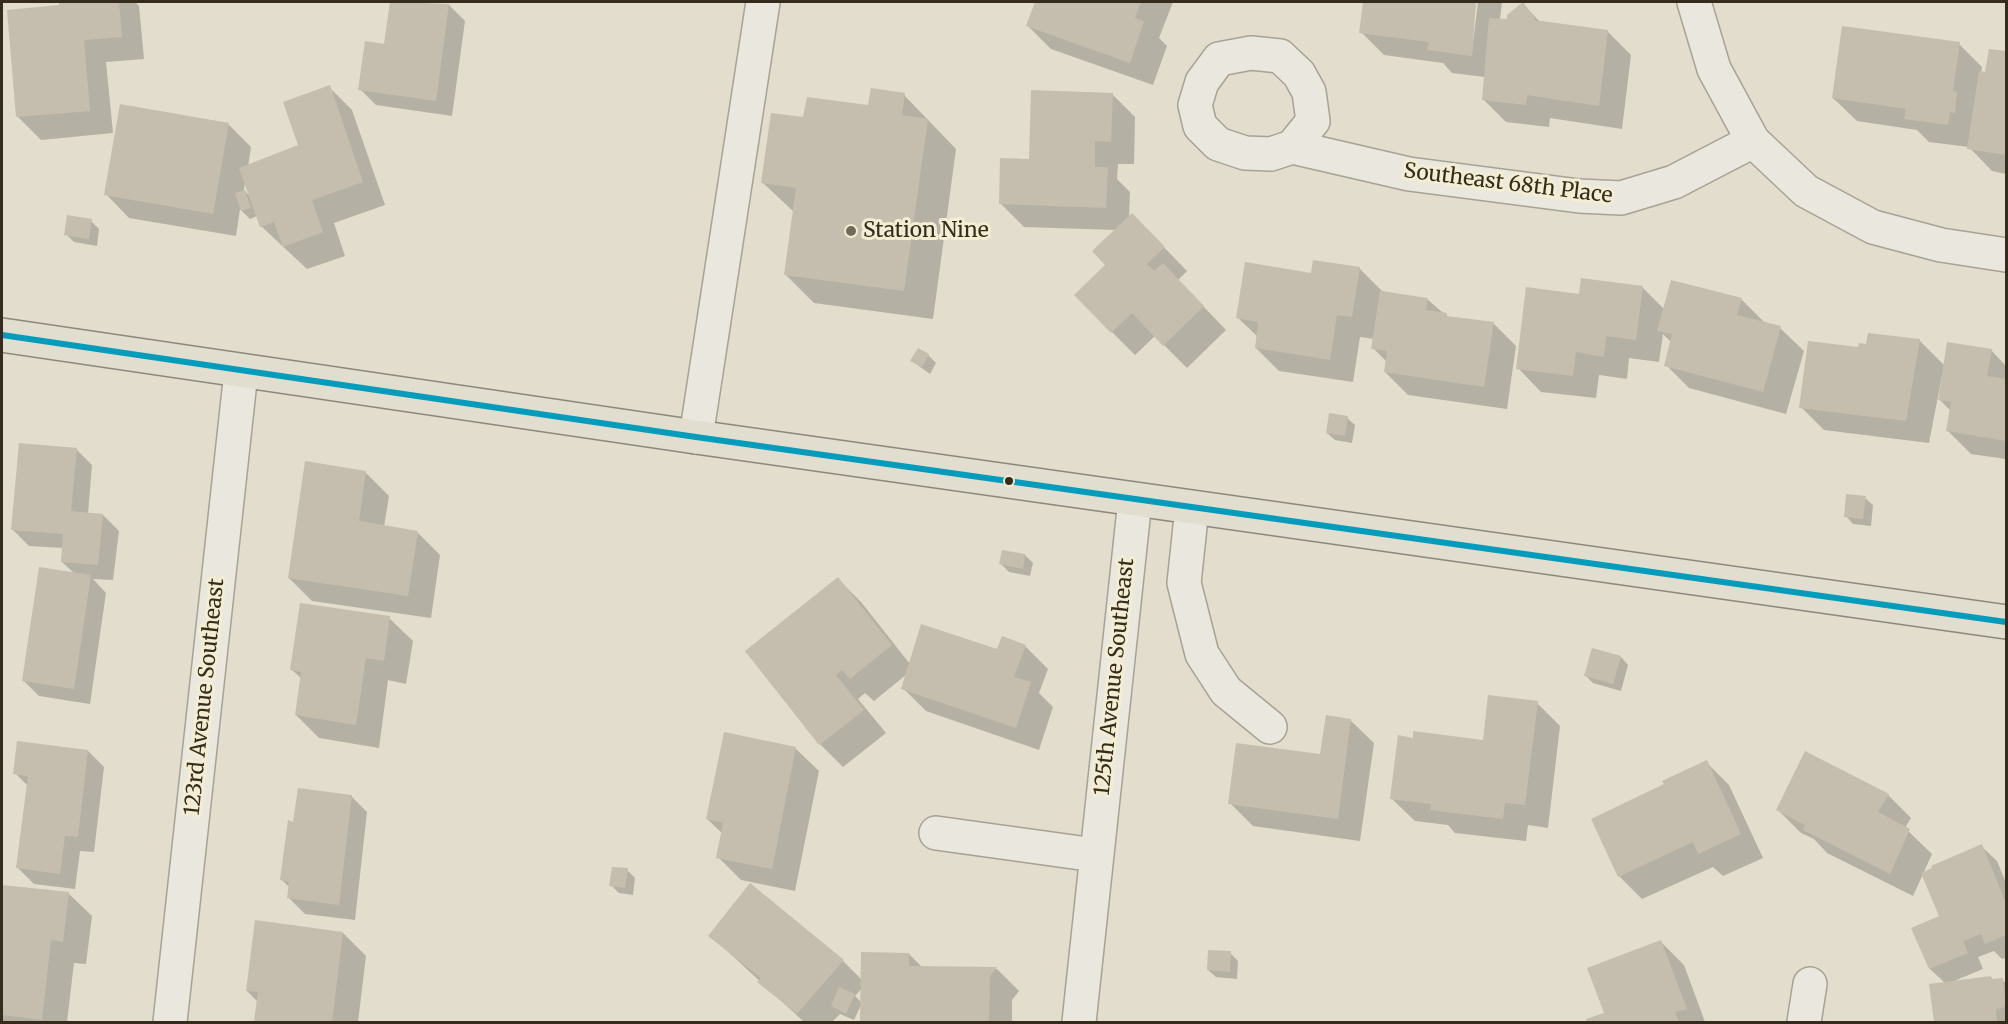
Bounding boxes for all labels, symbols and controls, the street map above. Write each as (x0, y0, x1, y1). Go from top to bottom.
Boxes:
street label: Southeast 68th Place (1402, 159, 1614, 209)
place label: Station Nine (863, 218, 989, 244)
marker: Station Nine (844, 224, 858, 238)
unlabelled marker (1003, 475, 1015, 487)
street label: 125th Avenue Southeast (1090, 557, 1140, 797)
street label: 123rd Avenue Southeast (180, 577, 230, 817)

